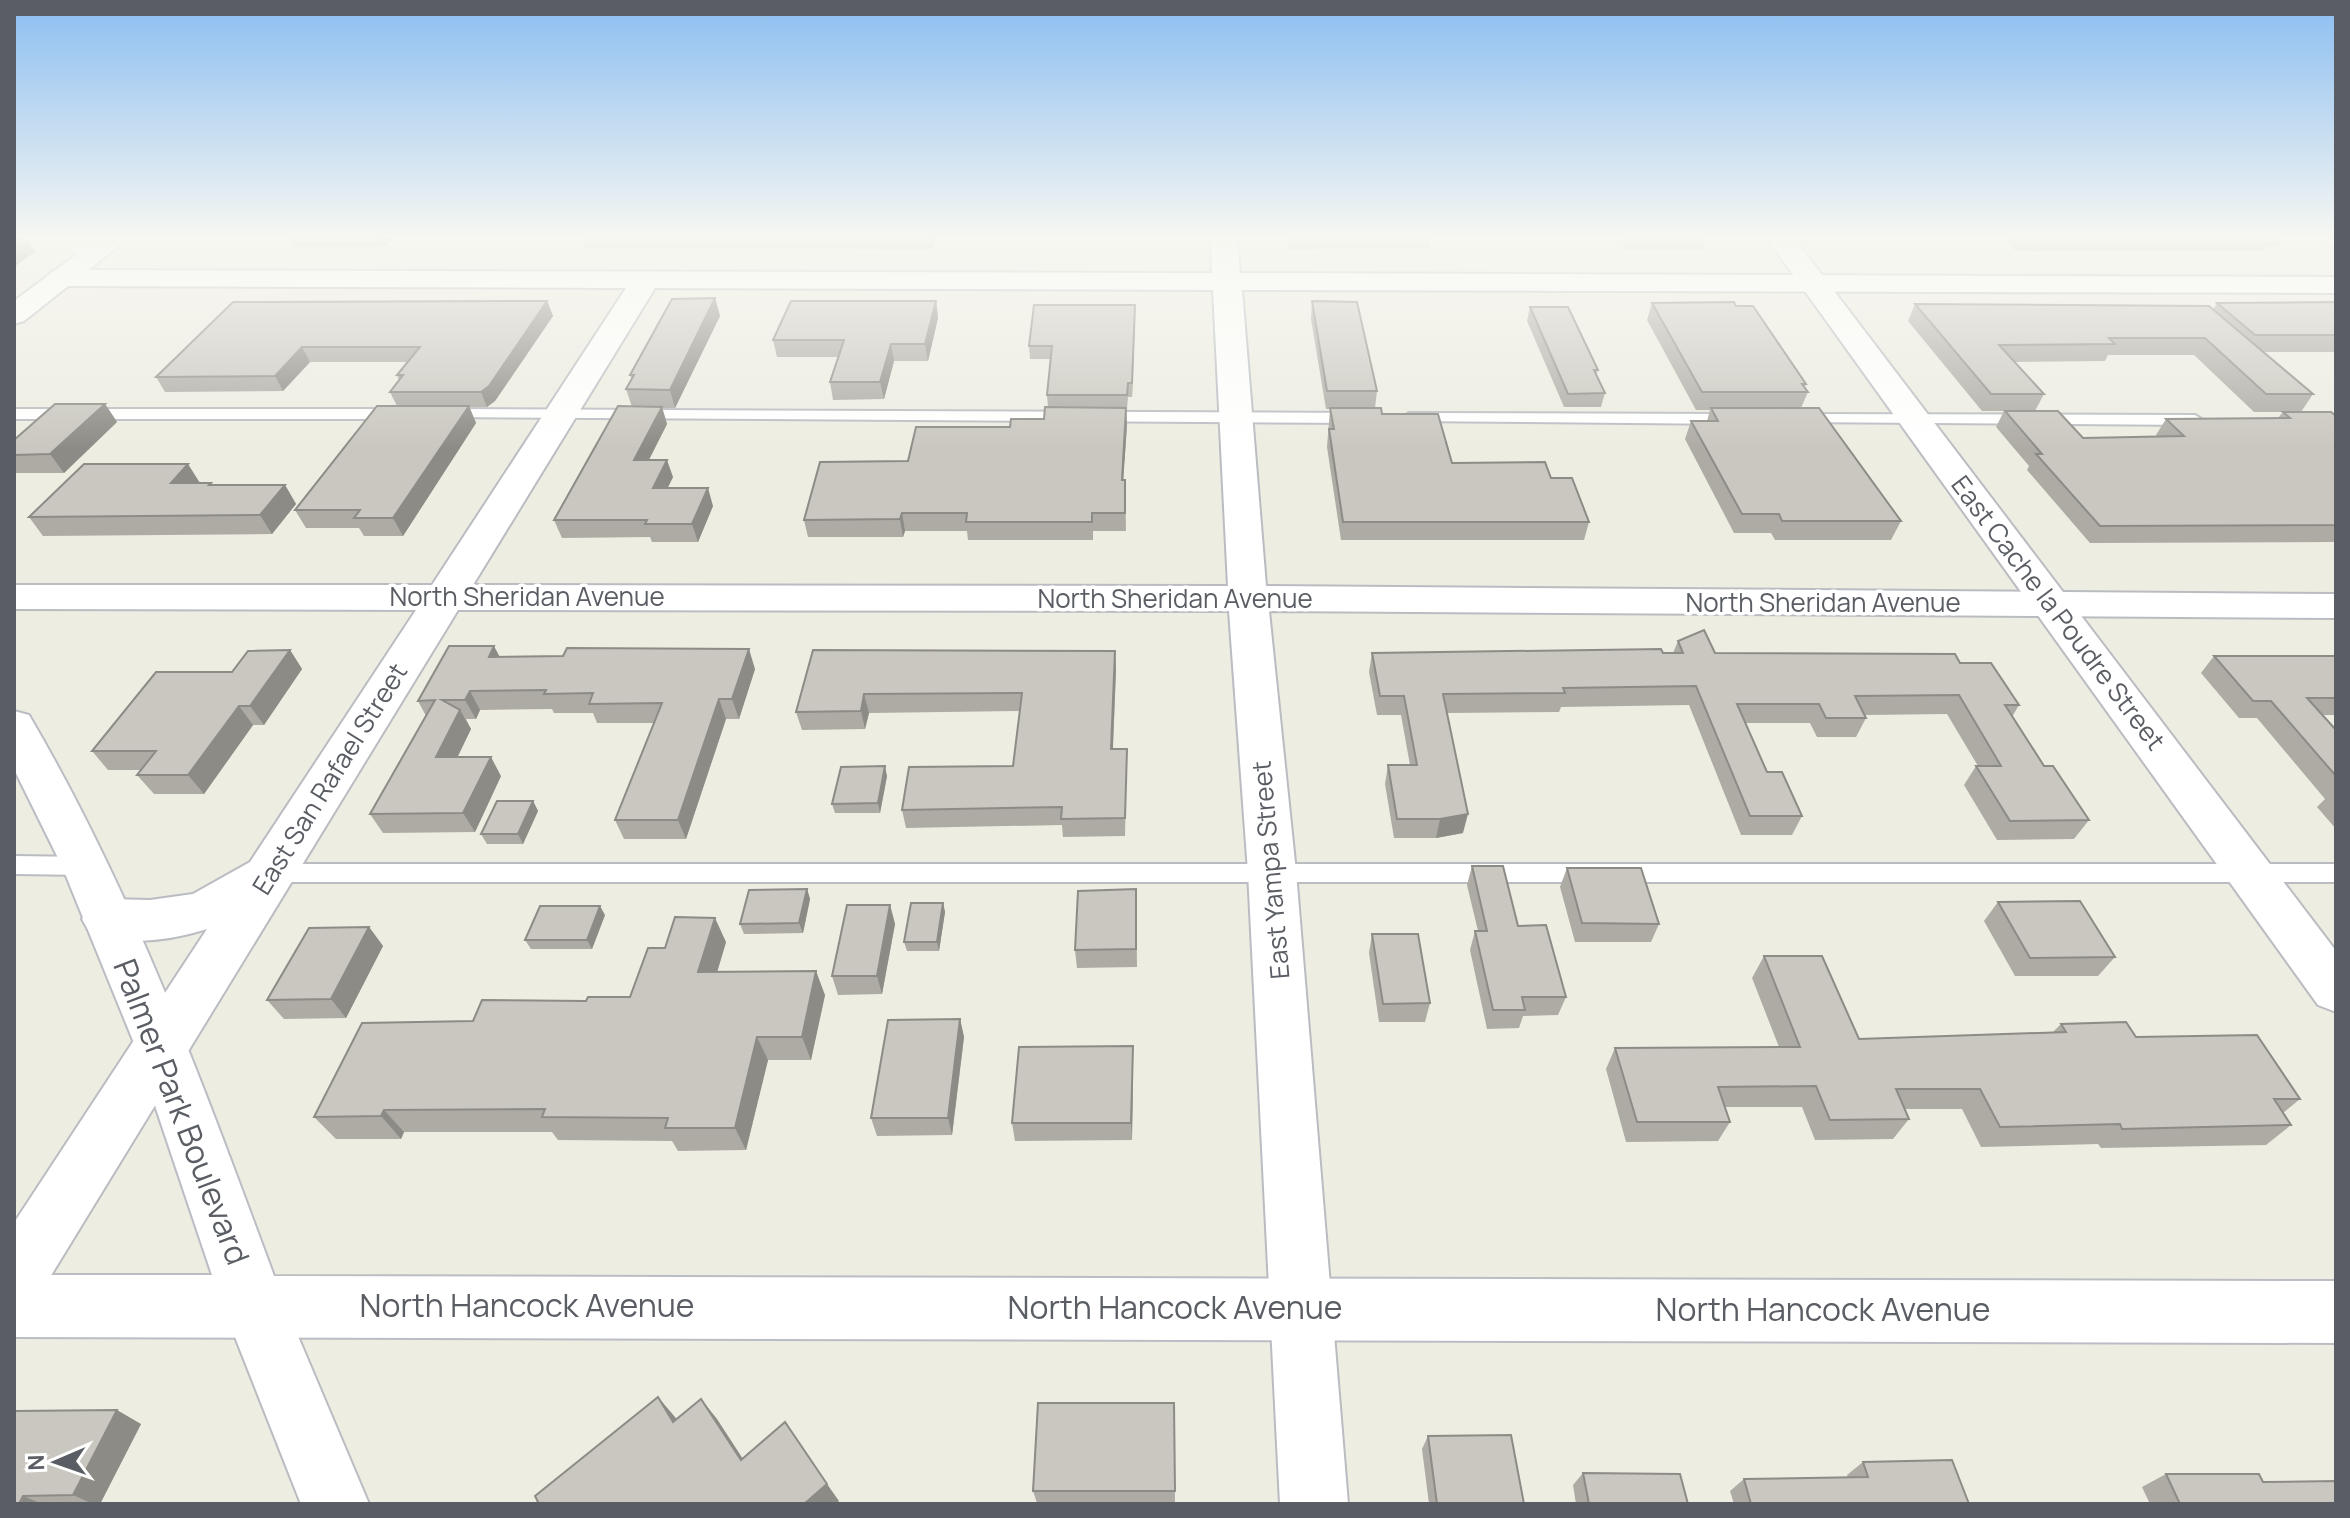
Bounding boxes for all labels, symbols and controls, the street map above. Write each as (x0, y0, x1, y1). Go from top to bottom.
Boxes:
street label: East Cache la Poudre Street (1944, 468, 2174, 757)
street label: North Sheridan Avenue (389, 578, 665, 614)
street label: North Sheridan Avenue (1037, 580, 1313, 616)
street label: North Sheridan Avenue (1685, 584, 1961, 620)
street label: East San Rafael Street (243, 656, 415, 901)
street label: East Yampa Street (1243, 760, 1297, 981)
street label: Palmer Park Boulevard (103, 953, 261, 1271)
street label: North Hancock Avenue (360, 1283, 694, 1327)
street label: North Hancock Avenue (1008, 1285, 1342, 1329)
street label: North Hancock Avenue (1656, 1287, 1990, 1331)
north arrow (16, 1422, 96, 1502)
text: N (21, 1454, 51, 1471)

